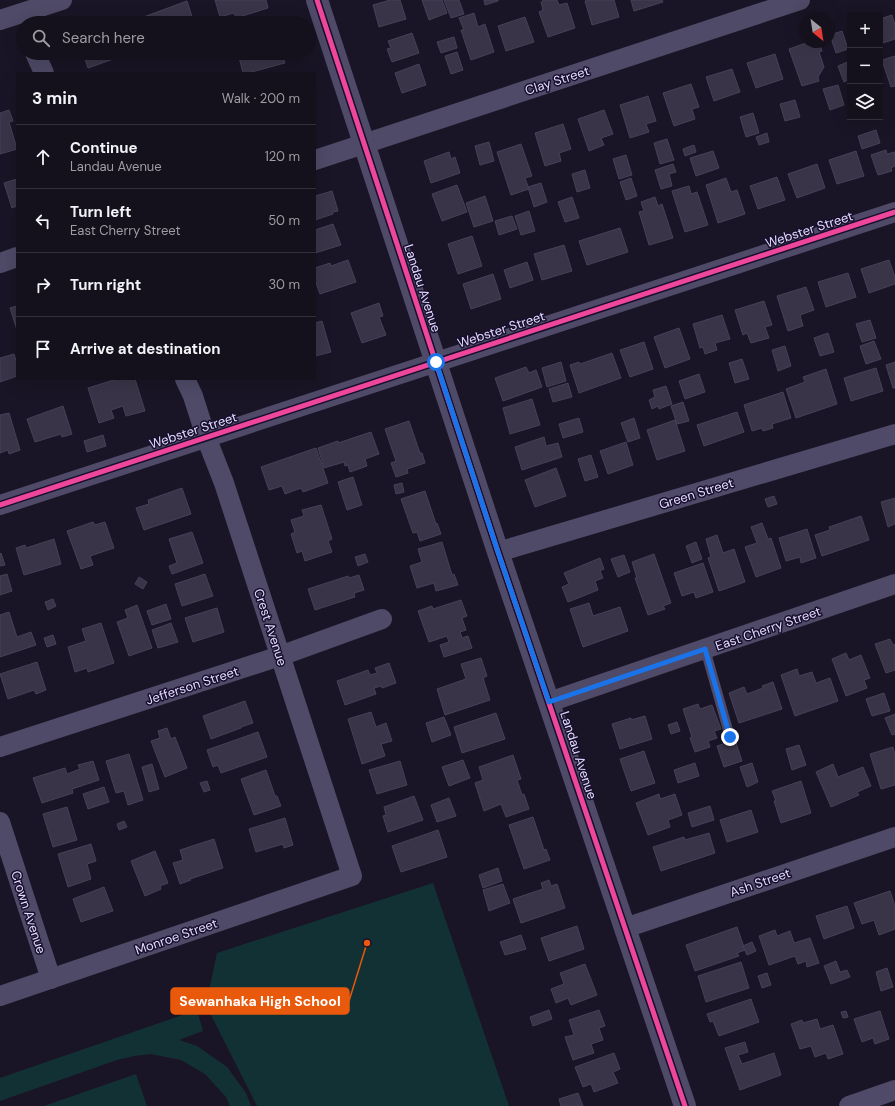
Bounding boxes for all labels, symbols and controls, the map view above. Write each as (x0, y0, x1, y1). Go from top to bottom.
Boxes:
north arrow (799, 12, 835, 48)
map controls (847, 12, 883, 120)
button: + (847, 12, 883, 48)
search box (16, 16, 316, 60)
icon: search (30, 27, 52, 49)
text: Search here (62, 28, 145, 48)
button: − (847, 48, 883, 84)
street label: Clay Street (523, 62, 591, 99)
button: layers (847, 84, 883, 120)
text: 3 min (32, 87, 77, 109)
text: Walk · 200 m (222, 90, 300, 107)
text: Continue (70, 138, 138, 158)
icon: ahead (32, 146, 54, 168)
text: 120 m (265, 148, 300, 165)
text: Landau Avenue (70, 158, 162, 175)
text: Turn left (70, 202, 131, 222)
street label: Webster Street (763, 207, 855, 252)
icon: left (32, 210, 54, 232)
text: 50 m (268, 212, 300, 229)
text: East Cherry Street (70, 222, 181, 239)
street label: Landau Avenue (400, 242, 445, 334)
icon: right (32, 274, 54, 296)
text: Turn right (70, 275, 141, 295)
text: 30 m (268, 276, 300, 293)
street label: Webster Street (455, 307, 547, 352)
icon: arrive (32, 338, 54, 360)
text: Arrive at destination (70, 339, 221, 359)
route start (427, 353, 445, 371)
street label: Webster Street (147, 408, 239, 453)
street label: Green Street (657, 474, 735, 513)
street label: Crest Avenue (250, 586, 291, 668)
street label: East Cherry Street (713, 602, 823, 655)
street label: Jefferson Street (144, 662, 241, 708)
street label: Landau Avenue (556, 709, 601, 801)
route end (721, 728, 739, 746)
street label: Ash Street (728, 864, 793, 901)
street label: Crown Avenue (7, 868, 50, 956)
street label: Monroe Street (133, 914, 220, 959)
callout: Sewanhaka High School (171, 988, 349, 1014)
text: Sewanhaka High School (179, 992, 341, 1010)

